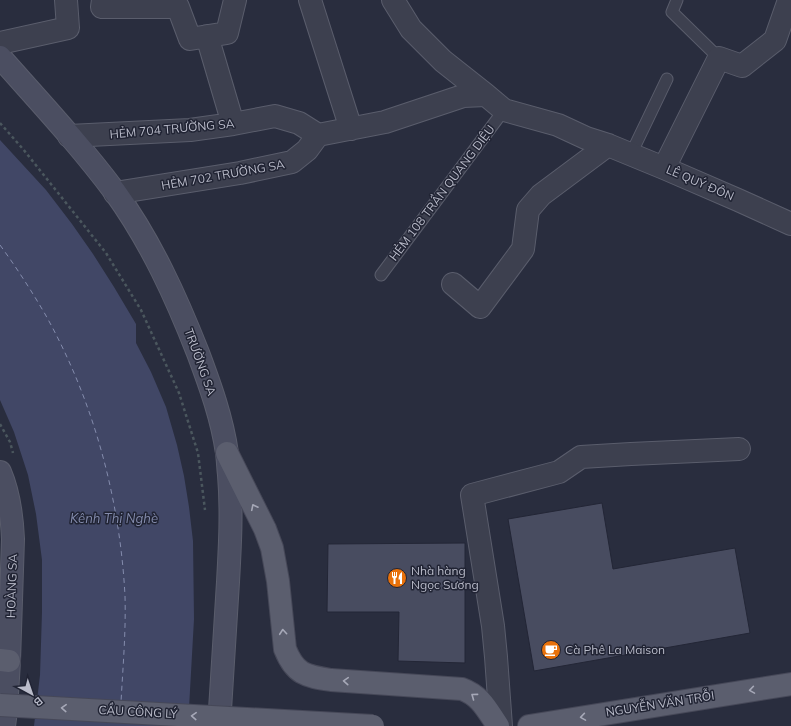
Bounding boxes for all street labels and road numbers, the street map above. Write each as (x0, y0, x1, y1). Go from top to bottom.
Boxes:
street label: HẺM 704 TRƯỜNG SA (109, 116, 235, 141)
street label: HẺM 108 TRẦN QUANG DIỆU (386, 122, 498, 264)
street label: HẺM 702 TRƯỜNG SA (160, 156, 286, 193)
street label: LÊ QUÝ ÐÔN (664, 161, 736, 204)
street label: TRƯỜNG SA (181, 326, 220, 398)
street label: HOÀNG SA (3, 553, 20, 618)
street label: NGUYỄN VĂN TRỖI (604, 687, 715, 719)
street label: CẦU CÔNG LÝ (98, 702, 179, 721)

